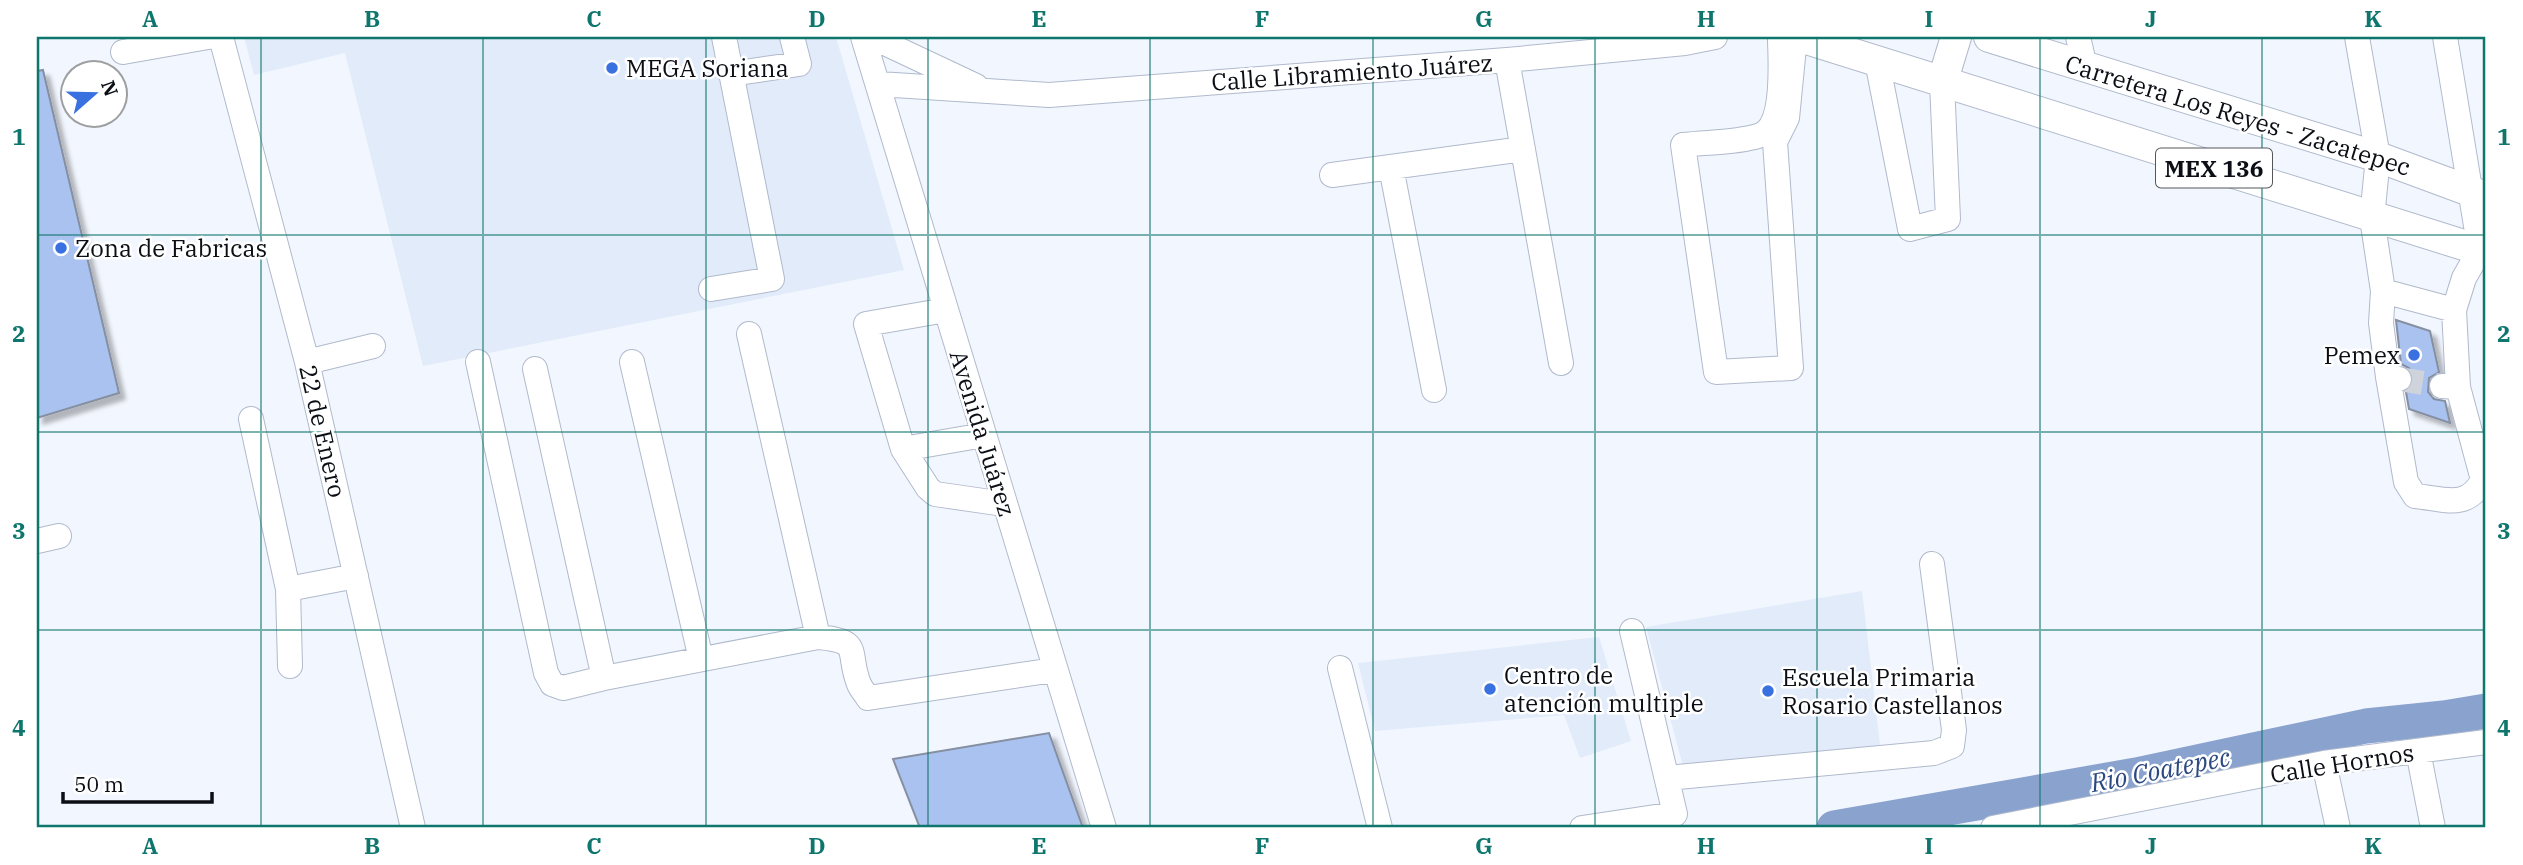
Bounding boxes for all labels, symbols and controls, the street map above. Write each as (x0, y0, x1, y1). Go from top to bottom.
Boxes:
text: A (142, 3, 158, 33)
text: B (364, 3, 380, 33)
text: C (586, 3, 602, 33)
text: D (808, 3, 826, 33)
text: E (1031, 3, 1047, 33)
text: F (1255, 3, 1269, 33)
text: G (1475, 3, 1493, 33)
text: H (1697, 3, 1715, 33)
text: I (1925, 3, 1933, 33)
text: J (2145, 3, 2157, 33)
text: K (2364, 3, 2382, 33)
street label: Calle Libramiento Juárez (1210, 46, 1494, 98)
street label: Carretera Los Reyes - Zacatepec (2061, 47, 2415, 183)
place label: MEGA Soriana (626, 52, 789, 84)
north arrow (60, 60, 130, 130)
marker: MEGA Soriana (604, 60, 620, 76)
text: N (96, 77, 124, 99)
text: 1 (12, 121, 26, 151)
text: 1 (2497, 121, 2511, 151)
road number: MEX 136 (2156, 148, 2272, 188)
place label: Zona de Fabricas (75, 232, 267, 264)
marker: Zona de Fabricas (53, 240, 69, 256)
text: 2 (12, 318, 26, 348)
text: 2 (2497, 318, 2511, 348)
place label: Pemex (2324, 339, 2400, 371)
street label: Avenida Juárez (943, 346, 1023, 520)
marker: Pemex (2406, 347, 2422, 363)
street label: 22 de Enero (292, 362, 354, 500)
text: 3 (12, 515, 26, 545)
text: 3 (2497, 515, 2511, 545)
place label: Centro de atención multiple (1504, 659, 1704, 719)
place label: Escuela Primaria Rosario Castellanos (1782, 661, 2003, 721)
marker: Centro de atención multiple (1482, 681, 1498, 697)
marker: Escuela Primaria Rosario Castellanos (1760, 683, 1776, 699)
text: 4 (12, 712, 26, 742)
text: 4 (2497, 712, 2511, 742)
street label: Calle Hornos (2268, 736, 2416, 790)
water label: Rio Coatepec (2086, 739, 2233, 799)
scale bar (63, 760, 212, 804)
text: 50 m (74, 770, 124, 798)
text: A (142, 830, 158, 860)
text: B (364, 830, 380, 860)
text: C (586, 830, 602, 860)
text: D (808, 830, 826, 860)
text: E (1031, 830, 1047, 860)
text: F (1255, 830, 1269, 860)
text: G (1475, 830, 1493, 860)
text: H (1697, 830, 1715, 860)
text: I (1925, 830, 1933, 860)
text: J (2145, 830, 2157, 860)
text: K (2364, 830, 2382, 860)

